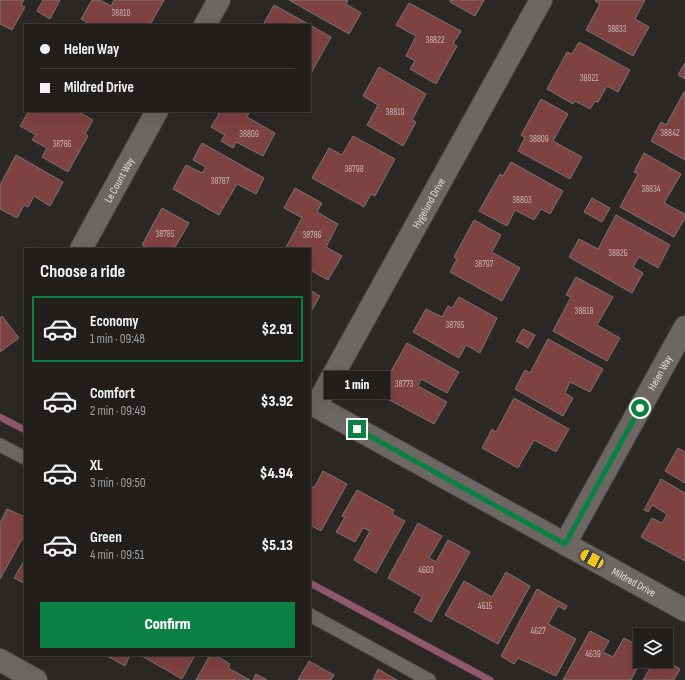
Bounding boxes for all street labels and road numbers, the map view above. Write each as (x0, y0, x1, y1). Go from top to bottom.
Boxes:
street label: Le Count Way (102, 154, 138, 205)
street label: Hygelund Drive (410, 176, 448, 231)
street label: Helen Way (645, 352, 676, 393)
street label: Mildred Drive (609, 565, 658, 600)

